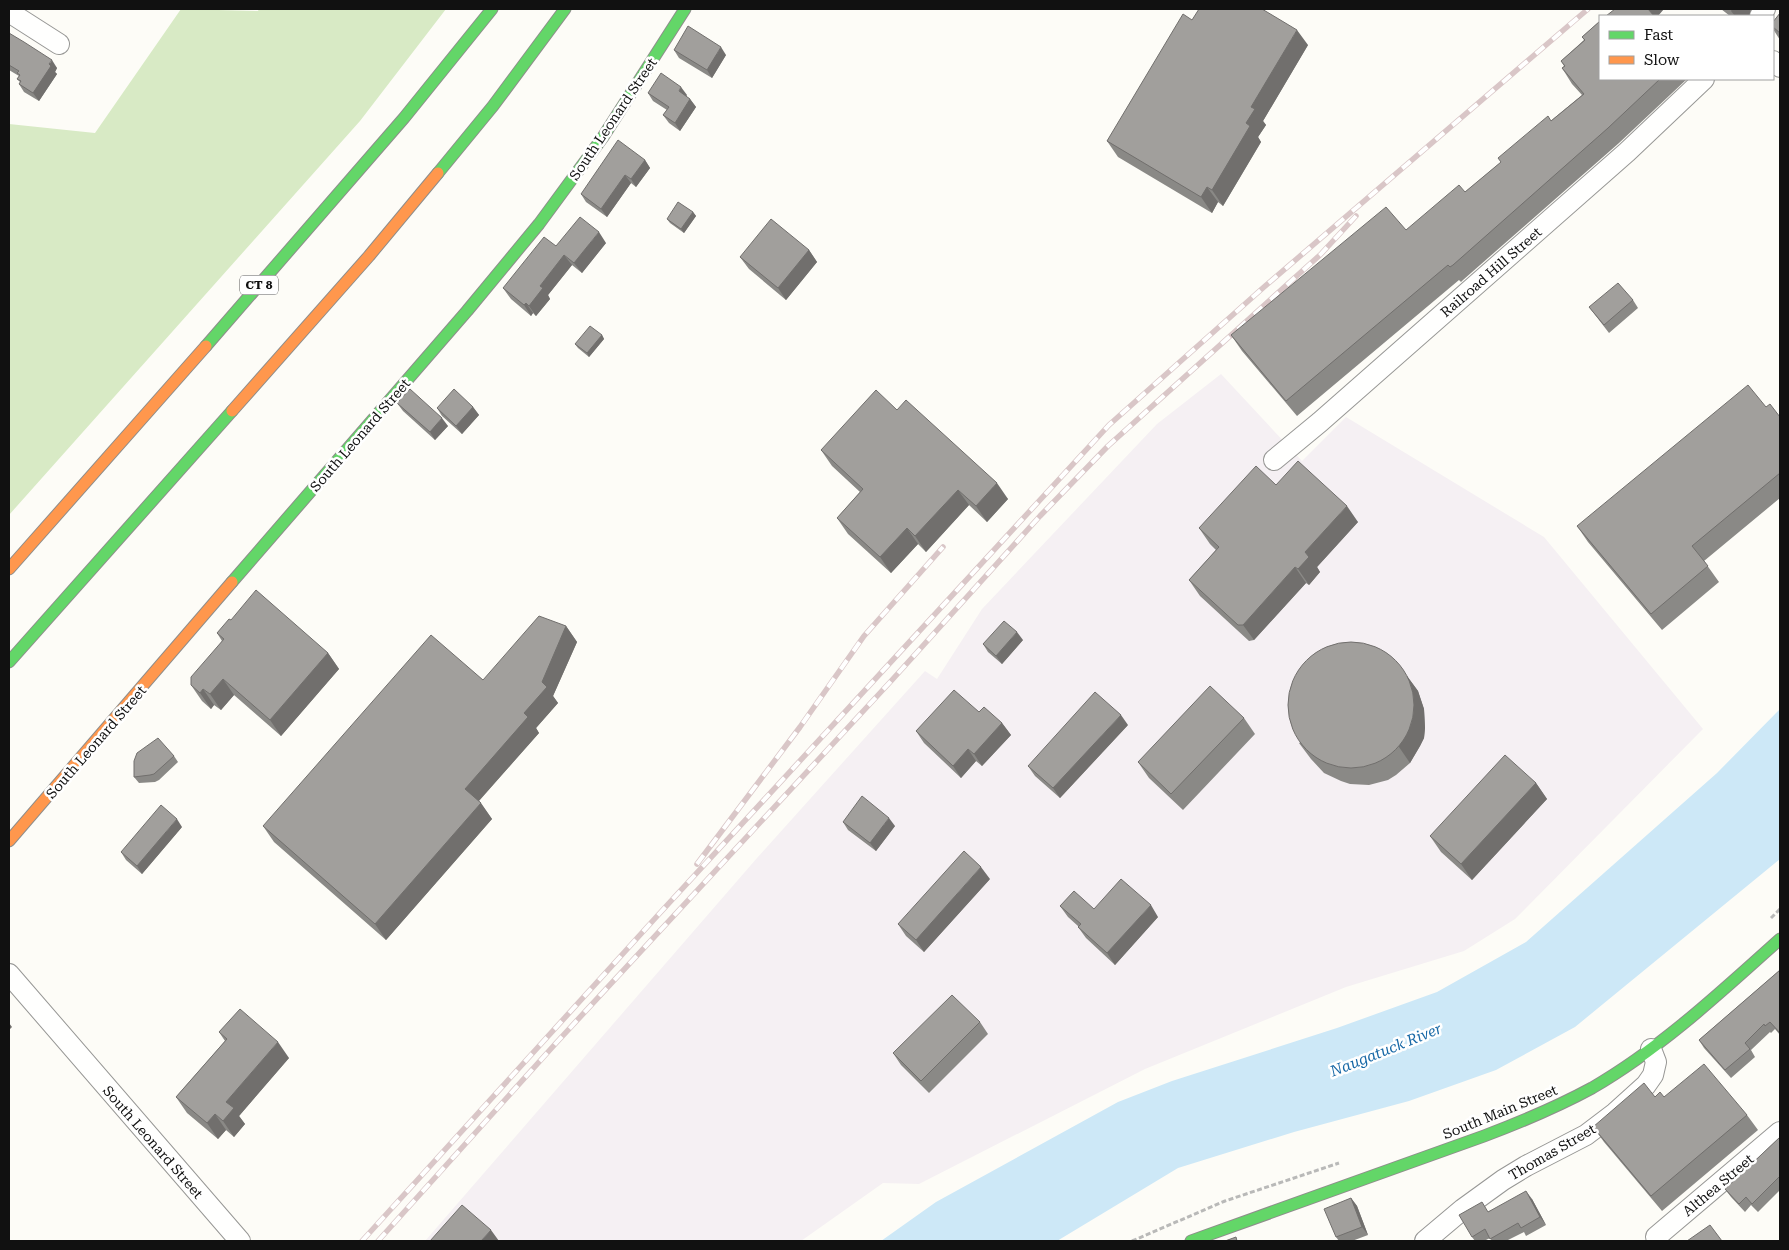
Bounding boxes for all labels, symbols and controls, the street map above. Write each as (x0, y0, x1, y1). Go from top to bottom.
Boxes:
legend (1599, 15, 1774, 80)
text: Fast (1644, 26, 1674, 44)
text: Slow (1644, 51, 1680, 69)
street label: South Leonard Street (566, 55, 660, 183)
street label: Railroad Hill Street (1437, 224, 1545, 320)
road number: CT 8 (240, 276, 278, 294)
street label: South Leonard Street (307, 375, 413, 495)
street label: South Leonard Street (43, 682, 149, 802)
water label: Naugatuck River (1327, 1019, 1445, 1081)
street label: South Leonard Street (100, 1082, 206, 1202)
street label: South Main Street (1440, 1082, 1560, 1142)
street label: Thomas Street (1506, 1121, 1598, 1183)
street label: Althea Street (1679, 1151, 1757, 1219)

